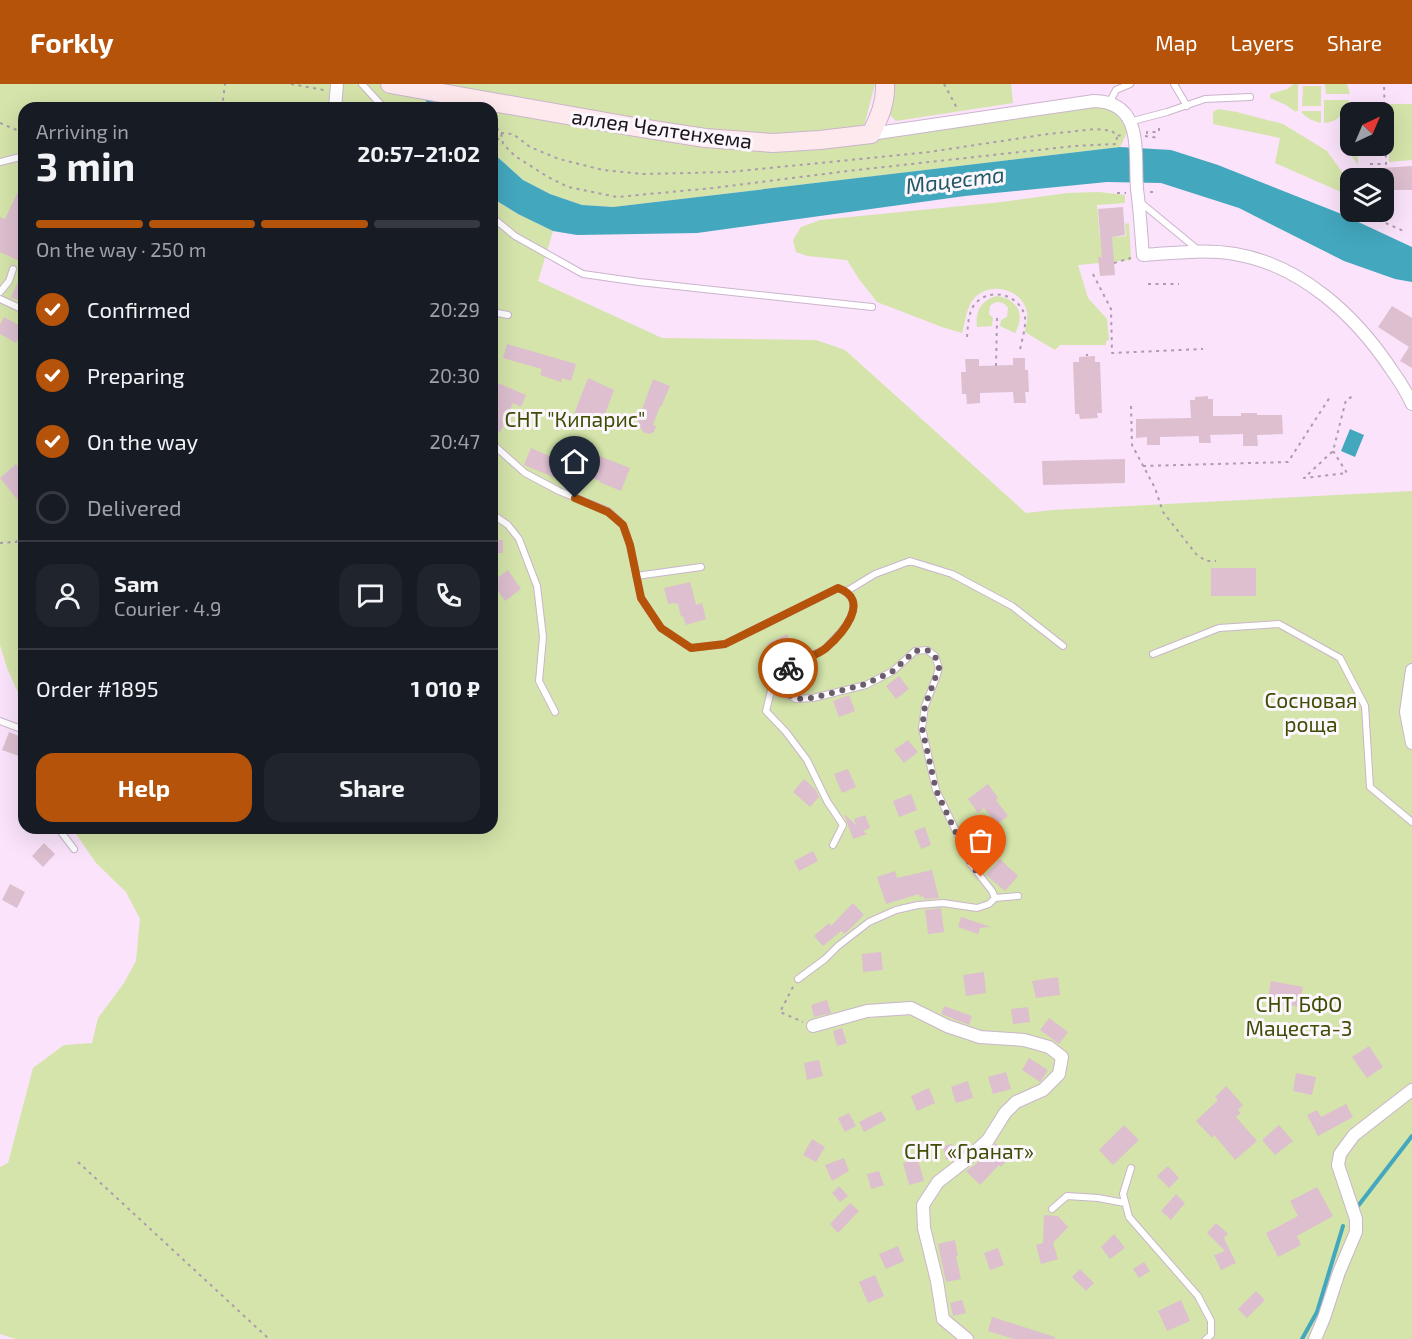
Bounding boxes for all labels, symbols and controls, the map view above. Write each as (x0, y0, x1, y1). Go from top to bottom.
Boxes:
text: Forkly (30, 25, 114, 59)
text: Map (1155, 30, 1197, 55)
text: Layers (1230, 30, 1294, 55)
text: Share (1327, 30, 1382, 55)
north arrow (1340, 102, 1394, 156)
map controls (1340, 102, 1394, 222)
street label: аллея Челтенхема (570, 103, 754, 153)
text: Arriving in (36, 119, 129, 143)
text: 20:57–21:02 (357, 140, 480, 166)
text: 3 min (36, 142, 135, 189)
water label: Мацеста (904, 160, 1006, 198)
button: layers (1340, 168, 1394, 222)
text: On the way · 250 m (36, 237, 206, 261)
icon: check (36, 293, 69, 326)
text: Confirmed (87, 296, 191, 322)
text: 20:29 (429, 297, 480, 321)
icon: check (36, 359, 69, 392)
text: Preparing (87, 362, 185, 388)
text: 20:30 (429, 363, 480, 387)
park label: СНТ "Кипарис" (505, 406, 645, 431)
icon: check (36, 425, 69, 458)
text: On the way (87, 428, 198, 454)
text: 20:47 (429, 429, 480, 453)
pin (549, 436, 600, 498)
icon: home (558, 445, 591, 478)
text: Delivered (87, 494, 182, 520)
button: person (36, 564, 99, 627)
button: chat (339, 564, 402, 627)
button: phone (417, 564, 480, 627)
text: Sam (114, 570, 159, 596)
text: Courier · 4.9 (114, 596, 221, 620)
courier (758, 638, 818, 698)
icon: bike (772, 652, 805, 685)
text: Order #1895 (36, 675, 159, 701)
text: 1 010 ₽ (411, 675, 480, 701)
park label: Сосновая роща (1265, 687, 1357, 736)
button: Help (36, 753, 252, 822)
button: Share (264, 753, 480, 822)
pin (955, 815, 1006, 877)
icon: bag (964, 824, 997, 857)
park label: СНТ БФО Мацеста-3 (1245, 991, 1353, 1040)
park label: СНТ «Гранат» (904, 1138, 1034, 1163)

